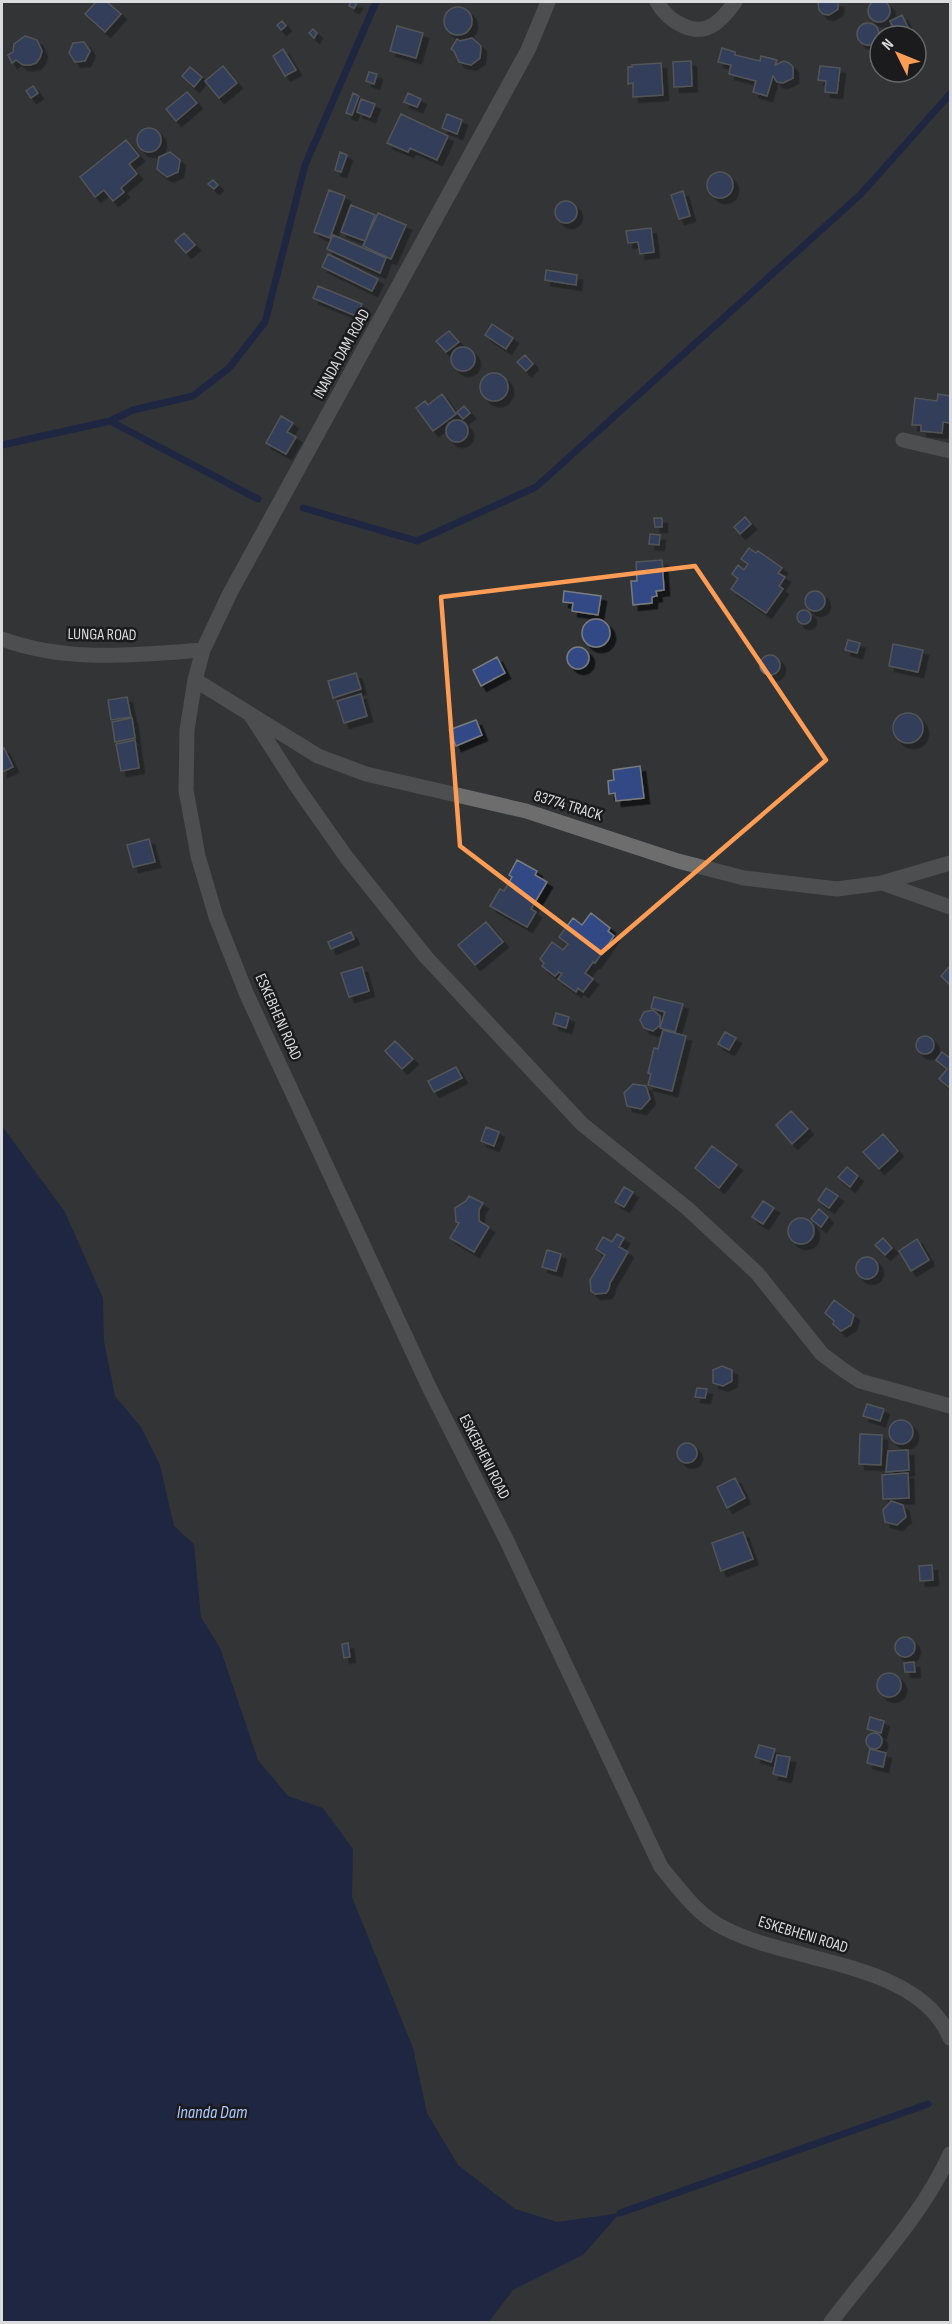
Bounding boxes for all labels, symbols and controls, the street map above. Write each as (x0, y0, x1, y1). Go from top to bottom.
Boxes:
north arrow (868, 24, 928, 84)
text: N (878, 35, 898, 54)
street label: INANDA DAM ROAD (309, 306, 375, 402)
street label: LUNGA ROAD (67, 625, 137, 645)
street label: 83774 TRACK (532, 787, 605, 826)
street label: ESKEBHENI ROAD (250, 971, 306, 1063)
street label: ESKEBHENI ROAD (454, 1411, 514, 1503)
street label: ESKEBHENI ROAD (756, 1912, 850, 1958)
water label: Inanda Dam (177, 2102, 247, 2123)

